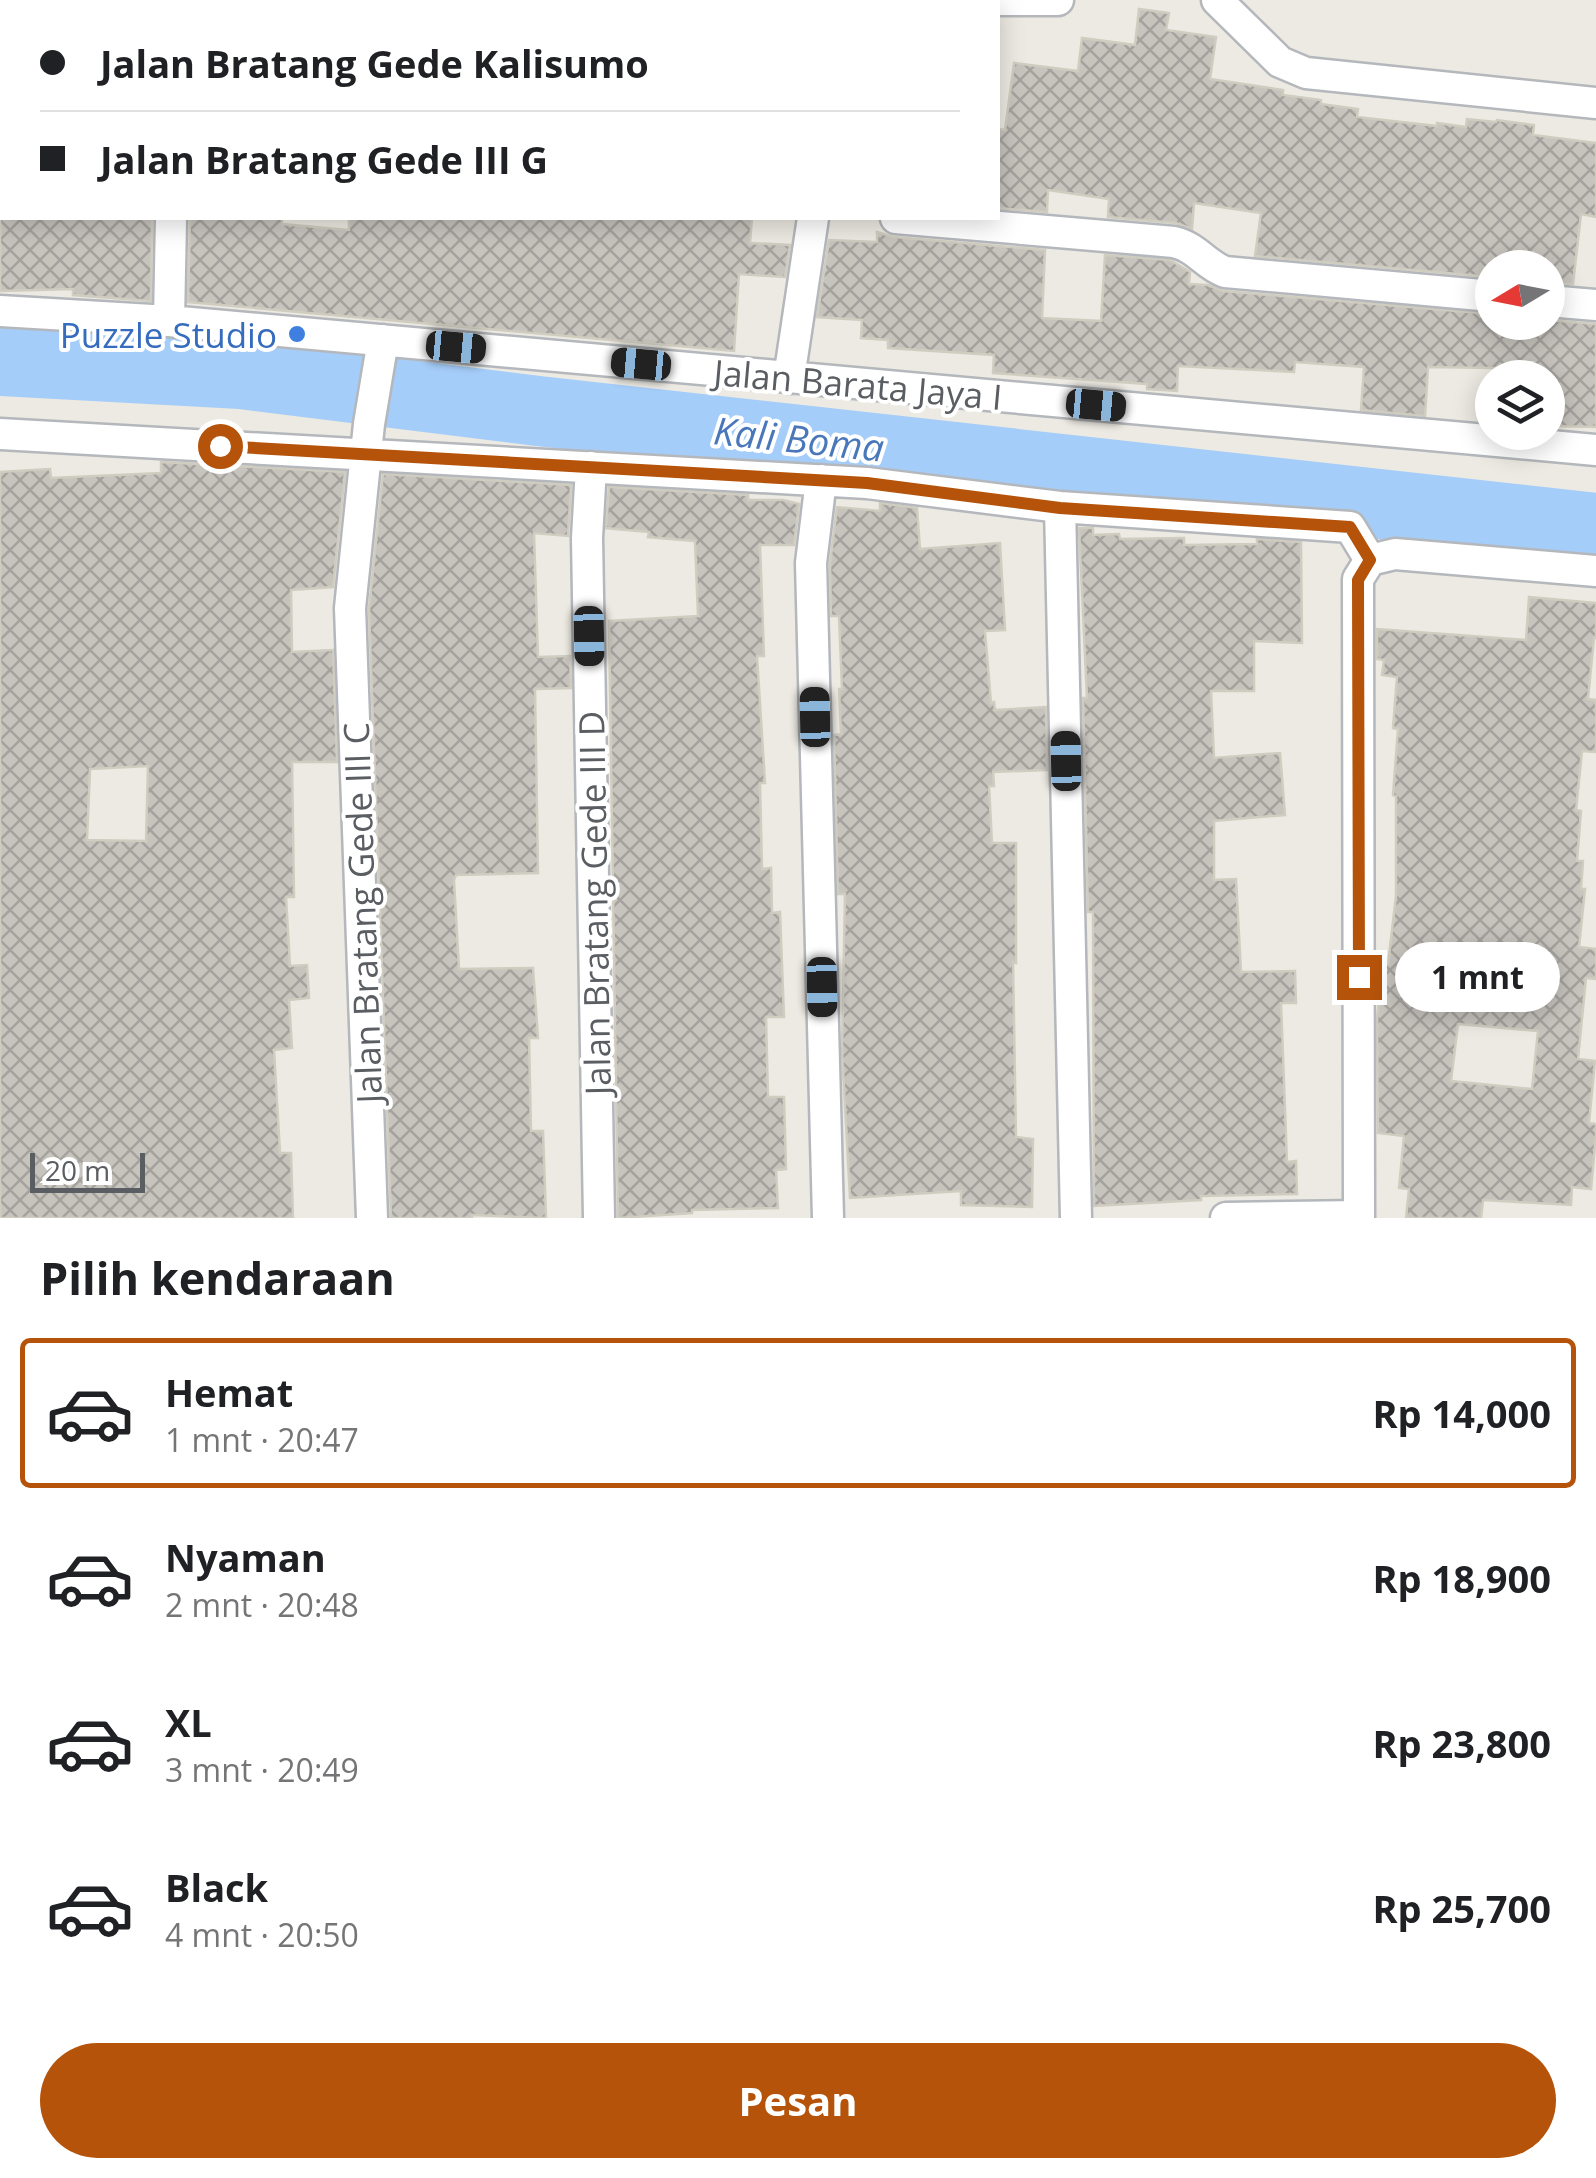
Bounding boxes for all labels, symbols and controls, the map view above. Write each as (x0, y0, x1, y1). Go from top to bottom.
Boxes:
text: Jalan Bratang Gede Kalisumo (100, 37, 649, 89)
text: Jalan Bratang Gede III G (100, 133, 548, 185)
north arrow (1475, 250, 1565, 340)
map controls (1475, 250, 1565, 450)
place label: Puzzle Studio (60, 311, 277, 358)
marker: Puzzle Studio (286, 323, 308, 345)
car (425, 329, 487, 365)
car (610, 346, 672, 382)
street label: Jalan Barata Jaya I (709, 348, 1004, 420)
button: layers (1475, 360, 1565, 450)
car (1065, 387, 1127, 423)
water label: Kali Boma (711, 403, 887, 473)
route start (198, 424, 243, 469)
car (573, 606, 605, 666)
car (799, 687, 831, 747)
street label: Jalan Bratang Gede III D (567, 710, 621, 1099)
street label: Jalan Bratang Gede III C (332, 722, 392, 1107)
car (1050, 731, 1082, 791)
callout: 1 mnt (1394, 942, 1559, 1012)
route end (1337, 955, 1382, 1000)
text: 1 mnt (1431, 955, 1524, 998)
car (806, 957, 838, 1017)
scale bar (30, 1148, 145, 1192)
text: 20 m (45, 1151, 110, 1189)
text: Pilih kendaraan (40, 1247, 395, 1308)
text: Hemat (165, 1366, 293, 1418)
icon: car (45, 1368, 135, 1458)
text: Rp 14,000 (1373, 1387, 1551, 1439)
text: 1 mnt · 20:47 (165, 1418, 359, 1461)
text: Nyaman (165, 1531, 326, 1583)
icon: car (45, 1533, 135, 1623)
text: Rp 18,900 (1373, 1552, 1551, 1604)
text: 2 mnt · 20:48 (165, 1583, 359, 1626)
text: XL (165, 1696, 212, 1748)
icon: car (45, 1698, 135, 1788)
text: Rp 23,800 (1373, 1717, 1551, 1769)
text: 3 mnt · 20:49 (165, 1748, 359, 1791)
text: Black (165, 1861, 268, 1913)
icon: car (45, 1863, 135, 1953)
text: Rp 25,700 (1373, 1882, 1551, 1934)
text: 4 mnt · 20:50 (165, 1913, 359, 1956)
button: Pesan (40, 2043, 1556, 2158)

